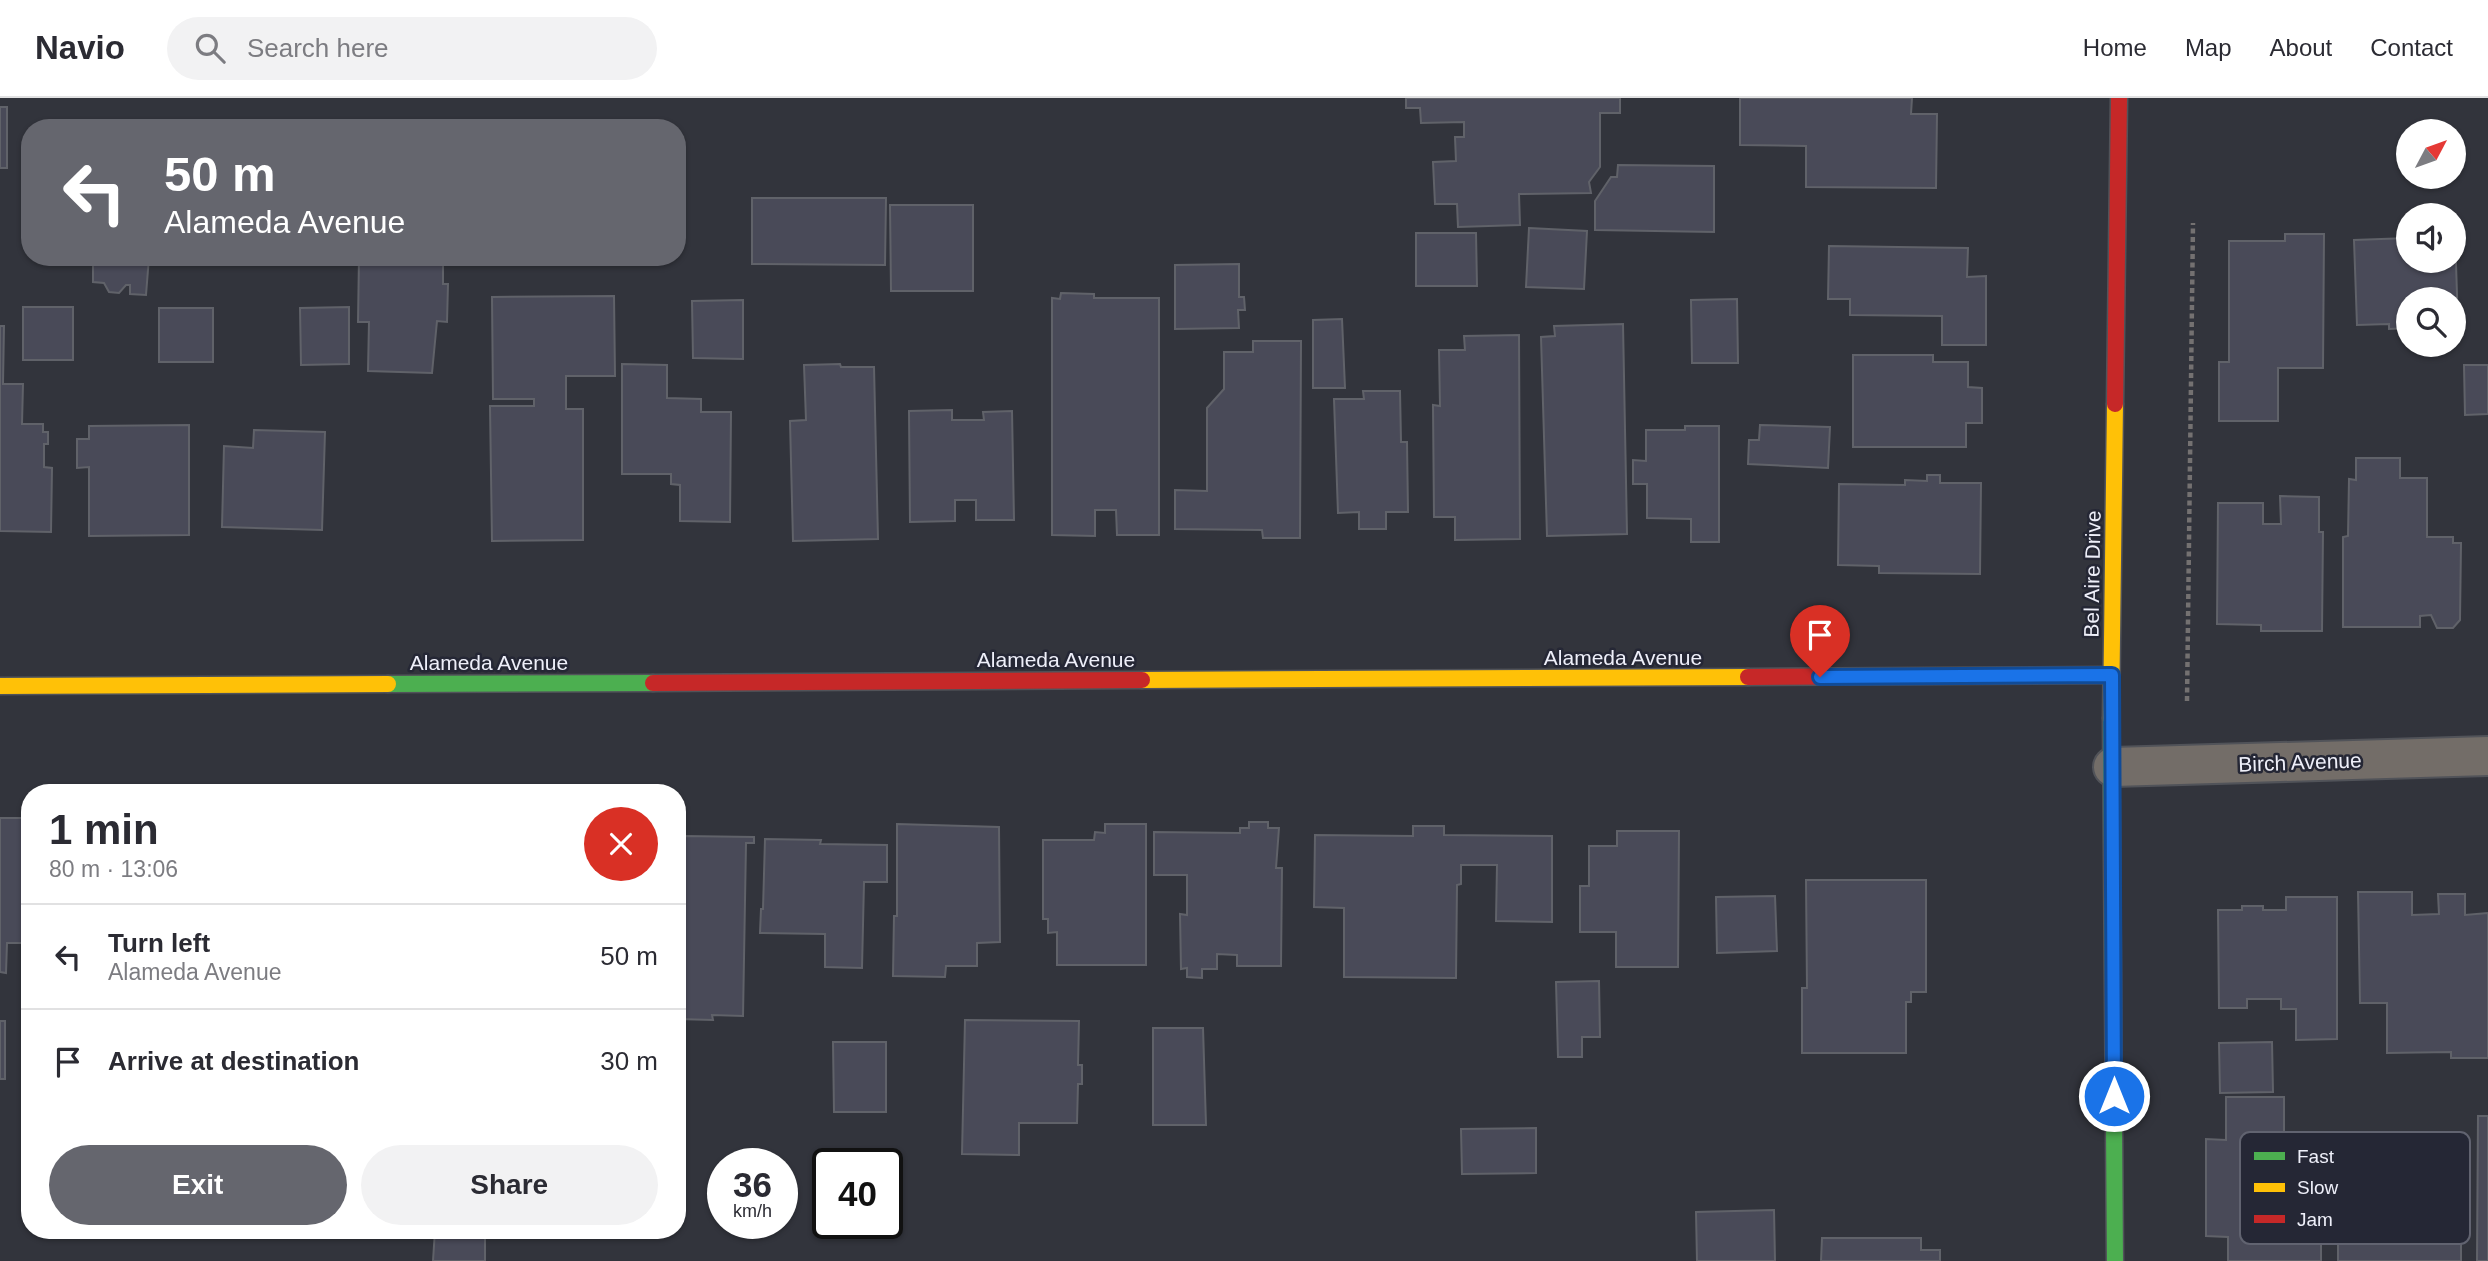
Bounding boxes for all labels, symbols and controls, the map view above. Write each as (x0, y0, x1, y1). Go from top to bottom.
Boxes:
search box (167, 17, 657, 80)
text: Navio (35, 29, 125, 66)
icon: search (191, 29, 229, 67)
text: Search here (247, 33, 389, 63)
text: Home (2083, 34, 2147, 61)
text: Map (2185, 34, 2232, 61)
text: About (2270, 34, 2332, 61)
text: Contact (2370, 34, 2453, 61)
north arrow (2396, 119, 2466, 189)
map controls (2396, 119, 2466, 357)
icon: left (49, 147, 140, 238)
text: 50 m (164, 147, 276, 201)
button: sound (2396, 203, 2466, 273)
text: Alameda Avenue (164, 204, 405, 240)
button: search (2396, 287, 2466, 357)
street label: Bel Aire Drive (2079, 510, 2105, 638)
pin (1790, 605, 1850, 677)
icon: arrive (1801, 616, 1839, 654)
street label: Alameda Avenue (1544, 646, 1702, 669)
street label: Alameda Avenue (977, 648, 1135, 671)
street label: Alameda Avenue (410, 651, 568, 674)
street label: Birch Avenue (2238, 748, 2362, 776)
text: 1 min (49, 806, 159, 853)
button: close (584, 807, 658, 881)
text: 80 m · 13:06 (49, 856, 178, 882)
text: Turn left (108, 928, 210, 958)
icon: left (49, 938, 87, 976)
text: 50 m (600, 941, 658, 971)
text: Alameda Avenue (108, 959, 282, 985)
icon: arrive (49, 1043, 87, 1081)
text: Arrive at destination (108, 1046, 359, 1076)
text: 30 m (600, 1046, 658, 1076)
position arrow (2077, 1059, 2151, 1133)
legend (2240, 1132, 2470, 1244)
button: Exit (49, 1145, 347, 1225)
button: Share (361, 1145, 658, 1225)
text: Fast (2297, 1146, 2335, 1167)
speed limit sign: 40 (812, 1148, 903, 1239)
text: 36 (733, 1165, 772, 1204)
text: Slow (2297, 1177, 2338, 1198)
text: km/h (733, 1201, 772, 1221)
text: Jam (2297, 1209, 2333, 1230)

